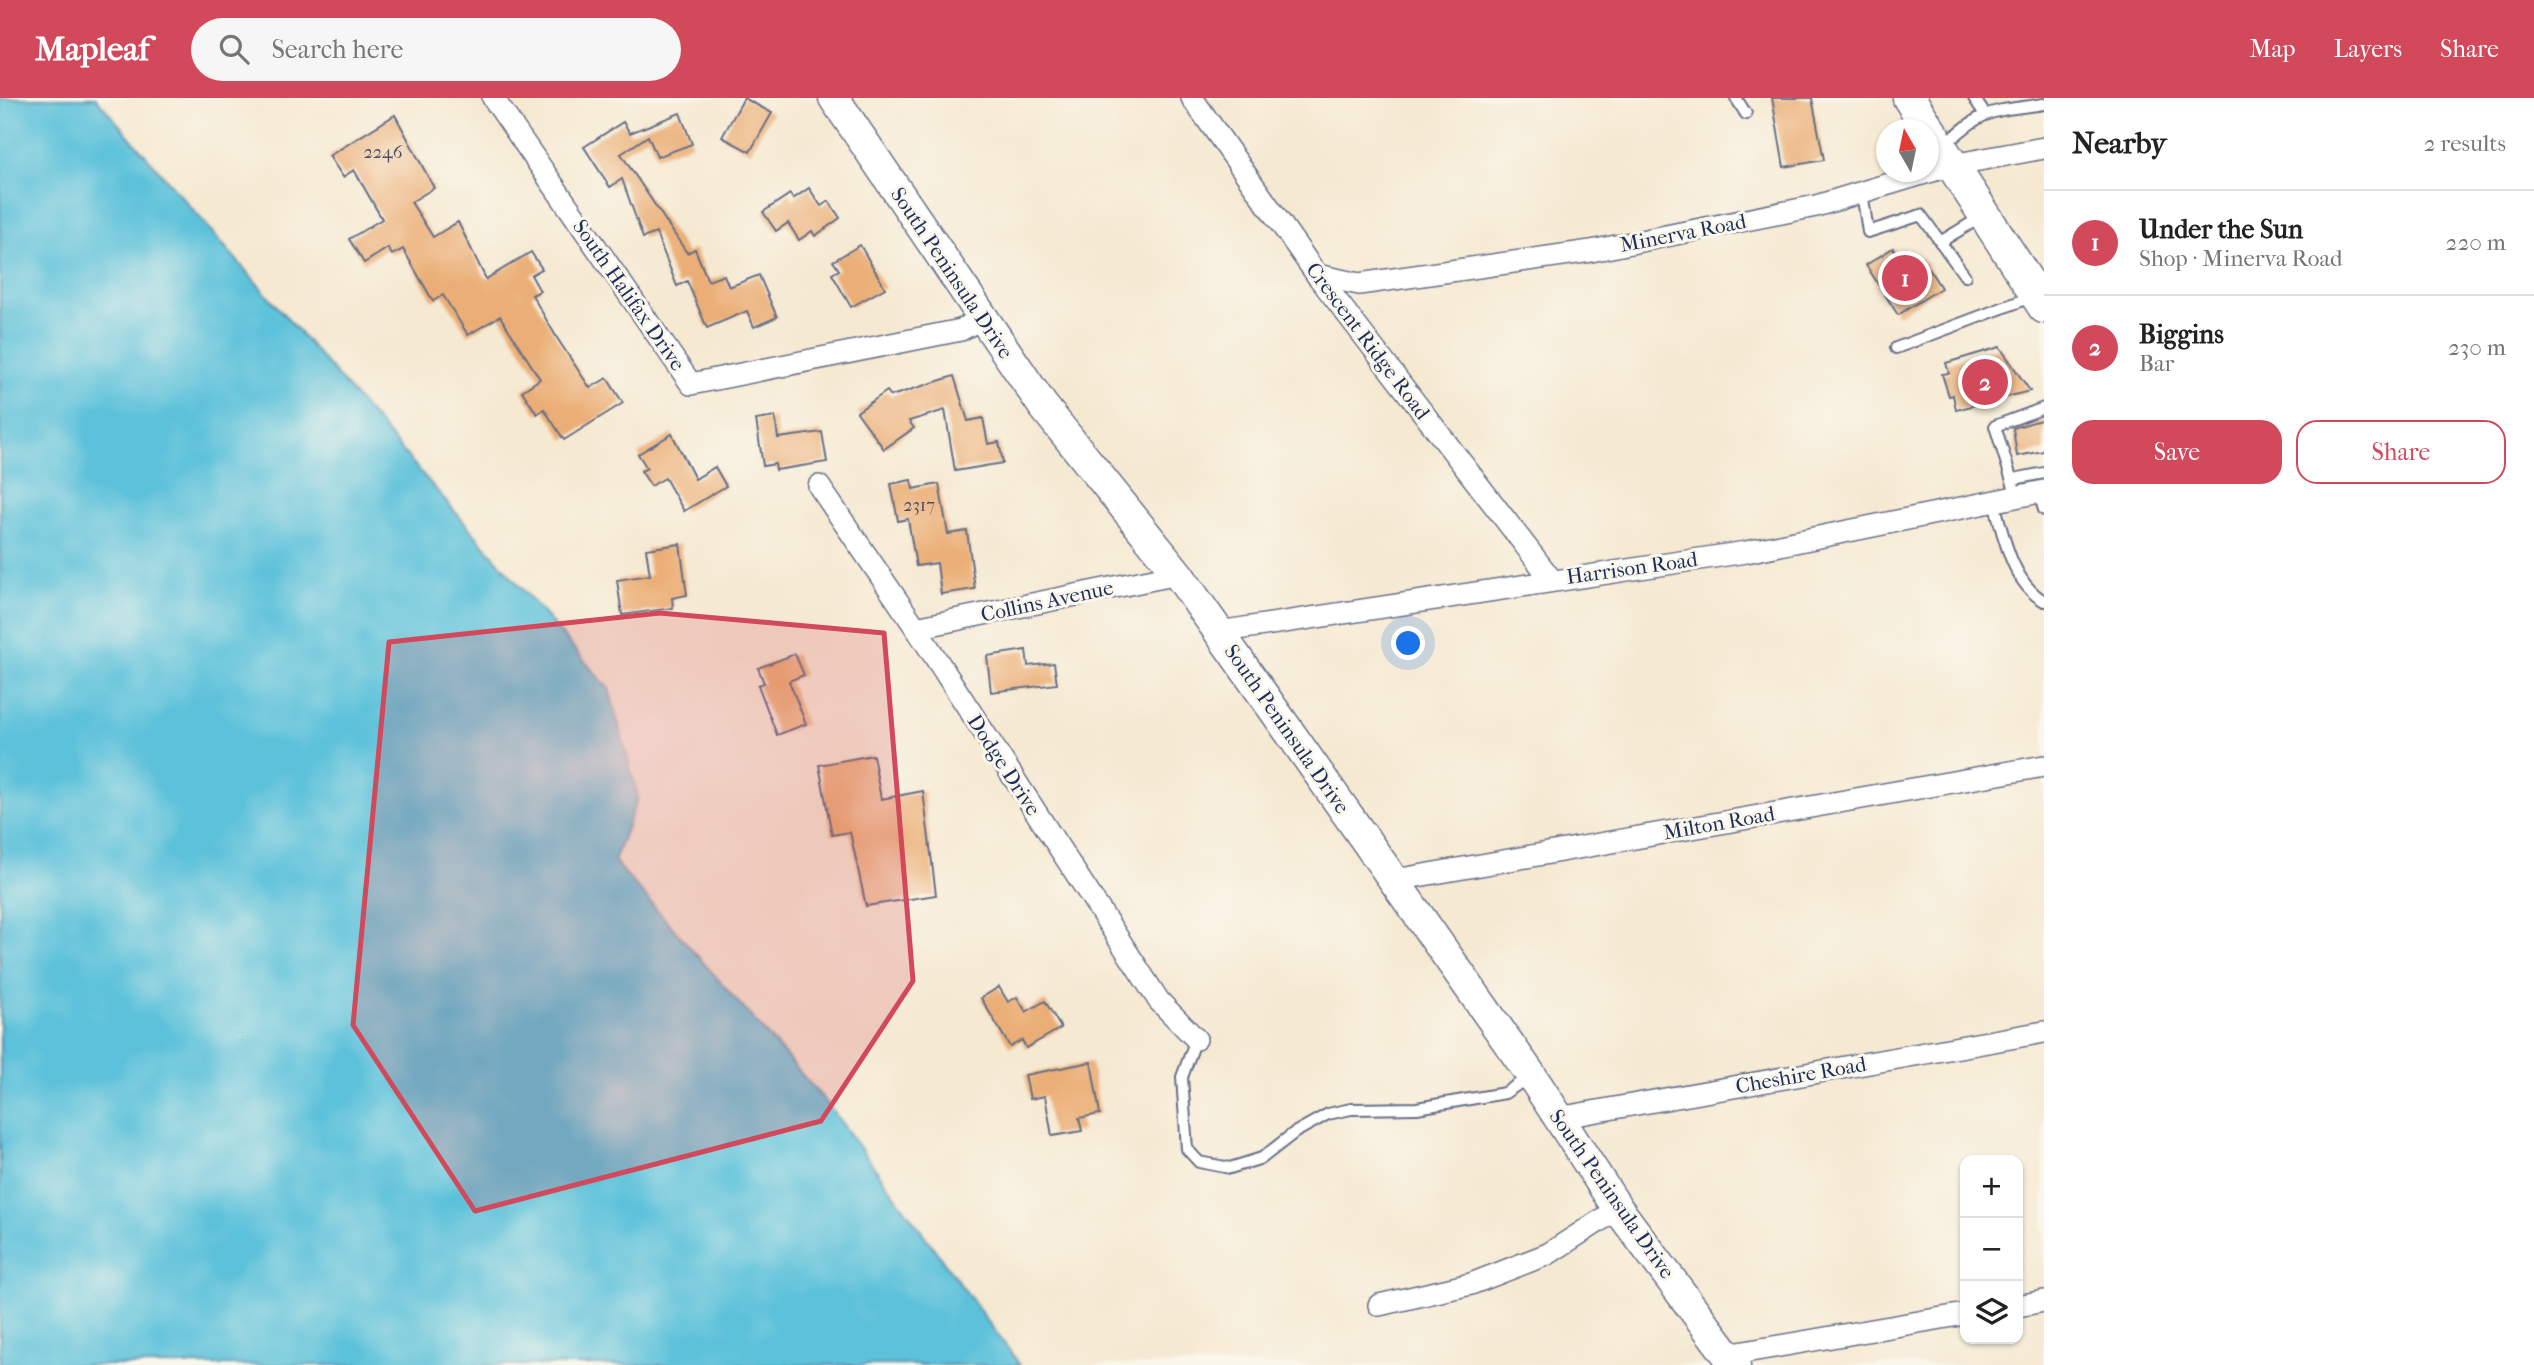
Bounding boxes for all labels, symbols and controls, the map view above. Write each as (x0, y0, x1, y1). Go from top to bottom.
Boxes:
search box (191, 18, 681, 81)
text: Mapleaf (35, 30, 149, 69)
icon: search (215, 30, 253, 68)
text: Search here (271, 34, 403, 65)
text: Map (2250, 35, 2296, 63)
text: Layers (2334, 35, 2402, 63)
text: Share (2440, 35, 2499, 63)
north arrow (1876, 119, 1939, 182)
text: Nearby (2072, 126, 2167, 161)
text: 2 results (2424, 130, 2506, 157)
house number: 2246 (364, 142, 403, 163)
street label: South Peninsula Drive (886, 183, 1018, 363)
street label: Minerva Road (1618, 209, 1749, 257)
text: Under the Sun (2139, 214, 2303, 245)
street label: South Halifax Drive (568, 215, 690, 375)
text: 1 (2091, 229, 2099, 256)
text: 220 m (2446, 229, 2506, 256)
text: Shop · Minerva Road (2139, 245, 2343, 272)
pin: 1 (1882, 252, 1928, 304)
street label: Crescent Ridge Road (1301, 258, 1435, 425)
text: Biggins (2139, 319, 2224, 350)
text: 2 (2089, 334, 2101, 361)
text: 230 m (2448, 334, 2506, 361)
text: Bar (2139, 350, 2174, 377)
pin: 2 (1962, 356, 2008, 408)
button: Save (2072, 420, 2282, 484)
button: Share (2296, 420, 2506, 484)
house number: 2317 (903, 495, 935, 516)
street label: Harrison Road (1565, 547, 1700, 589)
street label: Collins Avenue (979, 575, 1115, 627)
your location (1391, 626, 1425, 660)
street label: South Peninsula Drive (1220, 640, 1354, 818)
street label: Dodge Drive (962, 710, 1046, 820)
street label: Milton Road (1661, 801, 1777, 845)
street label: Cheshire Road (1734, 1052, 1869, 1098)
street label: South Peninsula Drive (1545, 1105, 1679, 1283)
map controls (1960, 1155, 2023, 1344)
button: + (1960, 1155, 2023, 1218)
button: − (1960, 1218, 2023, 1281)
button: layers (1960, 1281, 2023, 1344)

